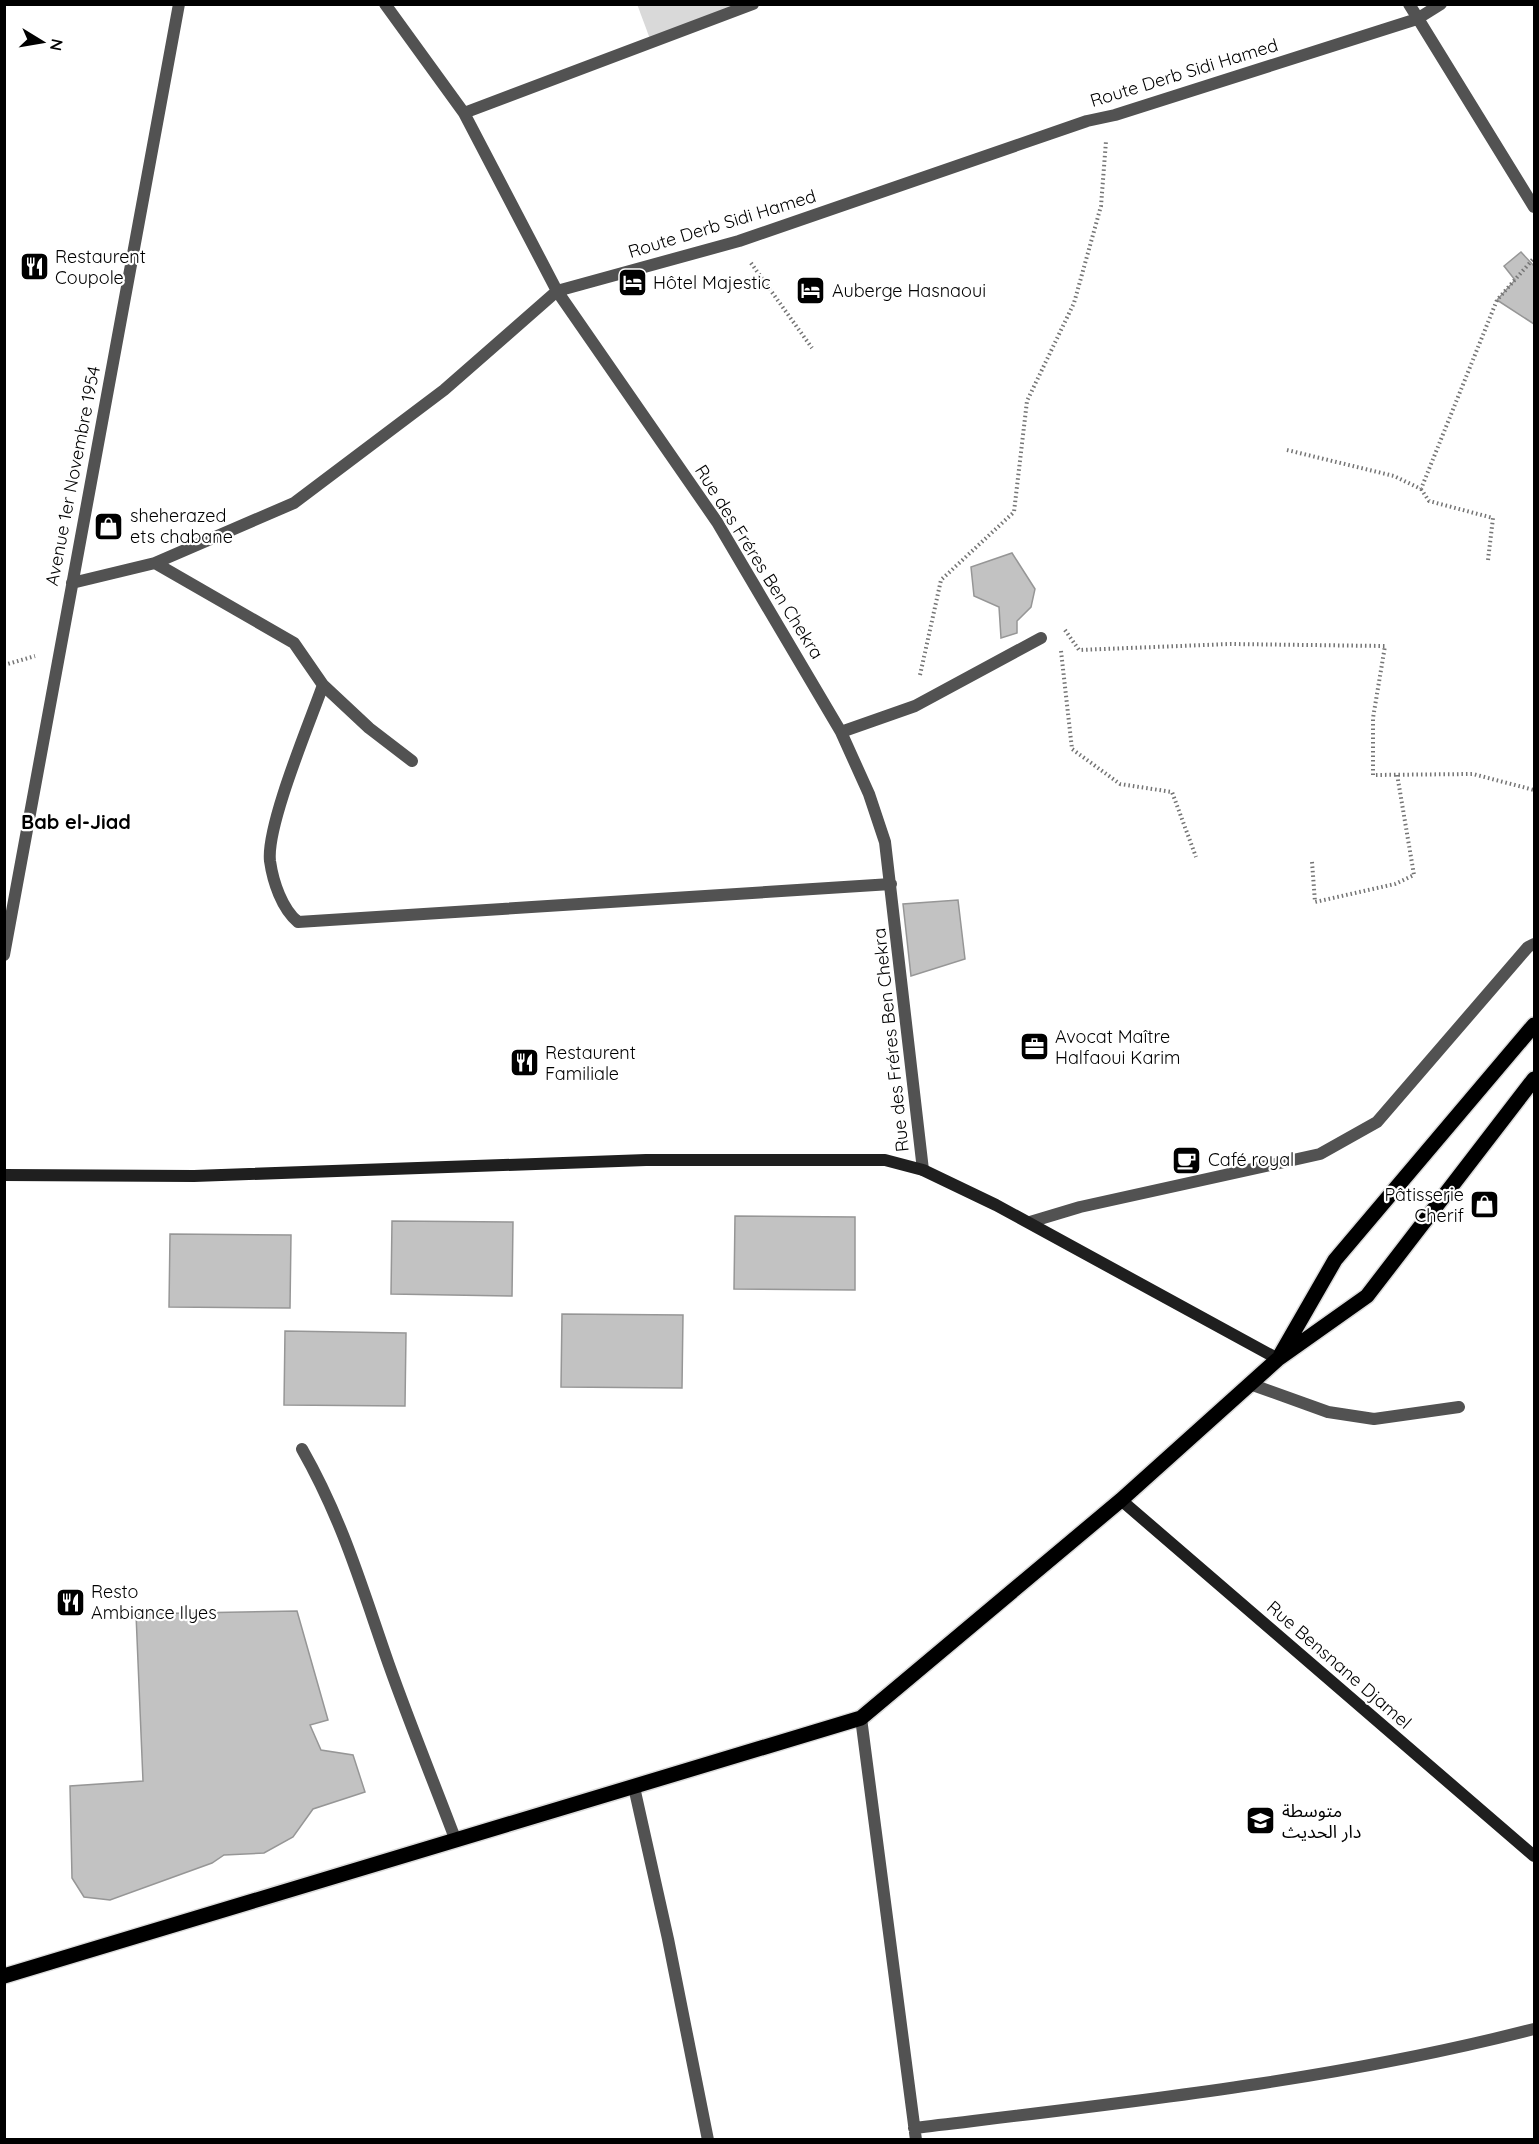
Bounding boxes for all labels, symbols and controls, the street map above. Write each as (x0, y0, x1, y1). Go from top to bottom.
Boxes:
north arrow (12, 12, 72, 72)
street label: Route Derb Sidi Hamed (1087, 33, 1281, 112)
text: N (46, 37, 68, 53)
street label: Route Derb Sidi Hamed (625, 184, 819, 263)
place label: Restaurent Coupole (55, 245, 146, 289)
restaurant icon: Restaurent Coupole (18, 251, 50, 283)
hotel icon: Hôtel Majestic (616, 267, 648, 299)
place label: Hôtel Majestic (653, 271, 771, 294)
hotel icon: Auberge Hasnaoui (795, 275, 827, 307)
place label: Auberge Hasnaoui (832, 279, 986, 302)
street label: Avenue 1er Novembre 1954 (40, 364, 105, 588)
street label: Rue des Fréres Ben Chekra (690, 460, 829, 663)
place label: sheherazed ets chabane (130, 504, 233, 548)
shop icon: sheherazed ets chabane (93, 510, 125, 542)
district label: Bab el-Jiad (21, 809, 131, 834)
street label: Rue des Fréres Ben Chekra (867, 927, 914, 1153)
place label: Avocat Maître Halfaoui Karim (1055, 1025, 1181, 1069)
office icon: Avocat Maître Halfaoui Karim (1018, 1031, 1050, 1063)
place label: Restaurent Familiale (545, 1041, 636, 1085)
restaurant icon: Restaurent Familiale (508, 1047, 540, 1079)
cafe icon: Café royal (1171, 1144, 1203, 1176)
place label: Café royal (1208, 1148, 1294, 1171)
place label: Pâtisserie Cherif (1384, 1183, 1465, 1227)
shop icon: Pâtisserie Cherif (1469, 1189, 1501, 1221)
place label: Resto Ambiance Ilyes (91, 1580, 217, 1624)
restaurant icon: Resto Ambiance Ilyes (54, 1586, 86, 1618)
street label: Rue Bensnane Djamel (1262, 1596, 1416, 1734)
place label: متوسطة دار الحديث (1282, 1799, 1361, 1843)
school or university icon: متوسطة دار الحديث (1245, 1805, 1277, 1837)

